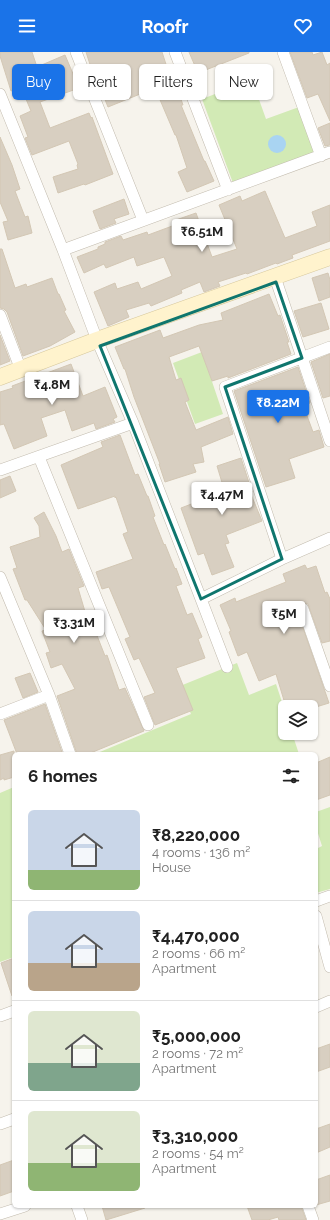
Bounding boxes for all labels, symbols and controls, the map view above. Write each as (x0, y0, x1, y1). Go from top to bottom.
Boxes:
icon: menu (16, 15, 38, 37)
icon: heart (292, 15, 314, 37)
text: Roofr (141, 16, 189, 37)
chip: Buy (12, 64, 65, 100)
chip: Rent (73, 64, 131, 100)
chip: Filters (139, 64, 207, 100)
chip: New (215, 64, 273, 100)
pin: ₹6.51M (169, 219, 235, 253)
text: ₹6.51M (181, 224, 223, 239)
pin: ₹4.8M (24, 372, 80, 406)
text: ₹4.8M (34, 377, 70, 392)
pin: ₹8.22M (245, 390, 311, 424)
text: ₹8.22M (256, 395, 300, 410)
pin: ₹4.47M (189, 482, 255, 516)
text: ₹4.47M (200, 487, 244, 502)
pin: ₹5M (265, 601, 303, 635)
text: ₹5M (271, 606, 297, 621)
pin: ₹3.31M (41, 610, 107, 644)
text: ₹3.31M (53, 615, 95, 630)
map controls (278, 700, 318, 740)
button: layers (278, 700, 318, 740)
icon: filters (280, 765, 302, 787)
text: 6 homes (28, 766, 97, 786)
text: ₹8,220,000 (152, 825, 240, 845)
icon: home (60, 826, 108, 874)
text: 4 rooms · 136 m² (152, 845, 250, 860)
text: House (152, 860, 191, 875)
text: ₹4,470,000 (152, 926, 240, 946)
icon: home (60, 927, 108, 975)
text: 2 rooms · 66 m² (152, 946, 245, 961)
text: Apartment (152, 961, 216, 976)
text: ₹5,000,000 (152, 1026, 241, 1046)
icon: home (60, 1027, 108, 1075)
text: 2 rooms · 72 m² (152, 1046, 243, 1061)
text: Apartment (152, 1061, 216, 1076)
text: ₹3,310,000 (152, 1126, 238, 1146)
icon: home (60, 1127, 108, 1175)
text: 2 rooms · 54 m² (152, 1146, 244, 1161)
text: Apartment (152, 1161, 216, 1176)

